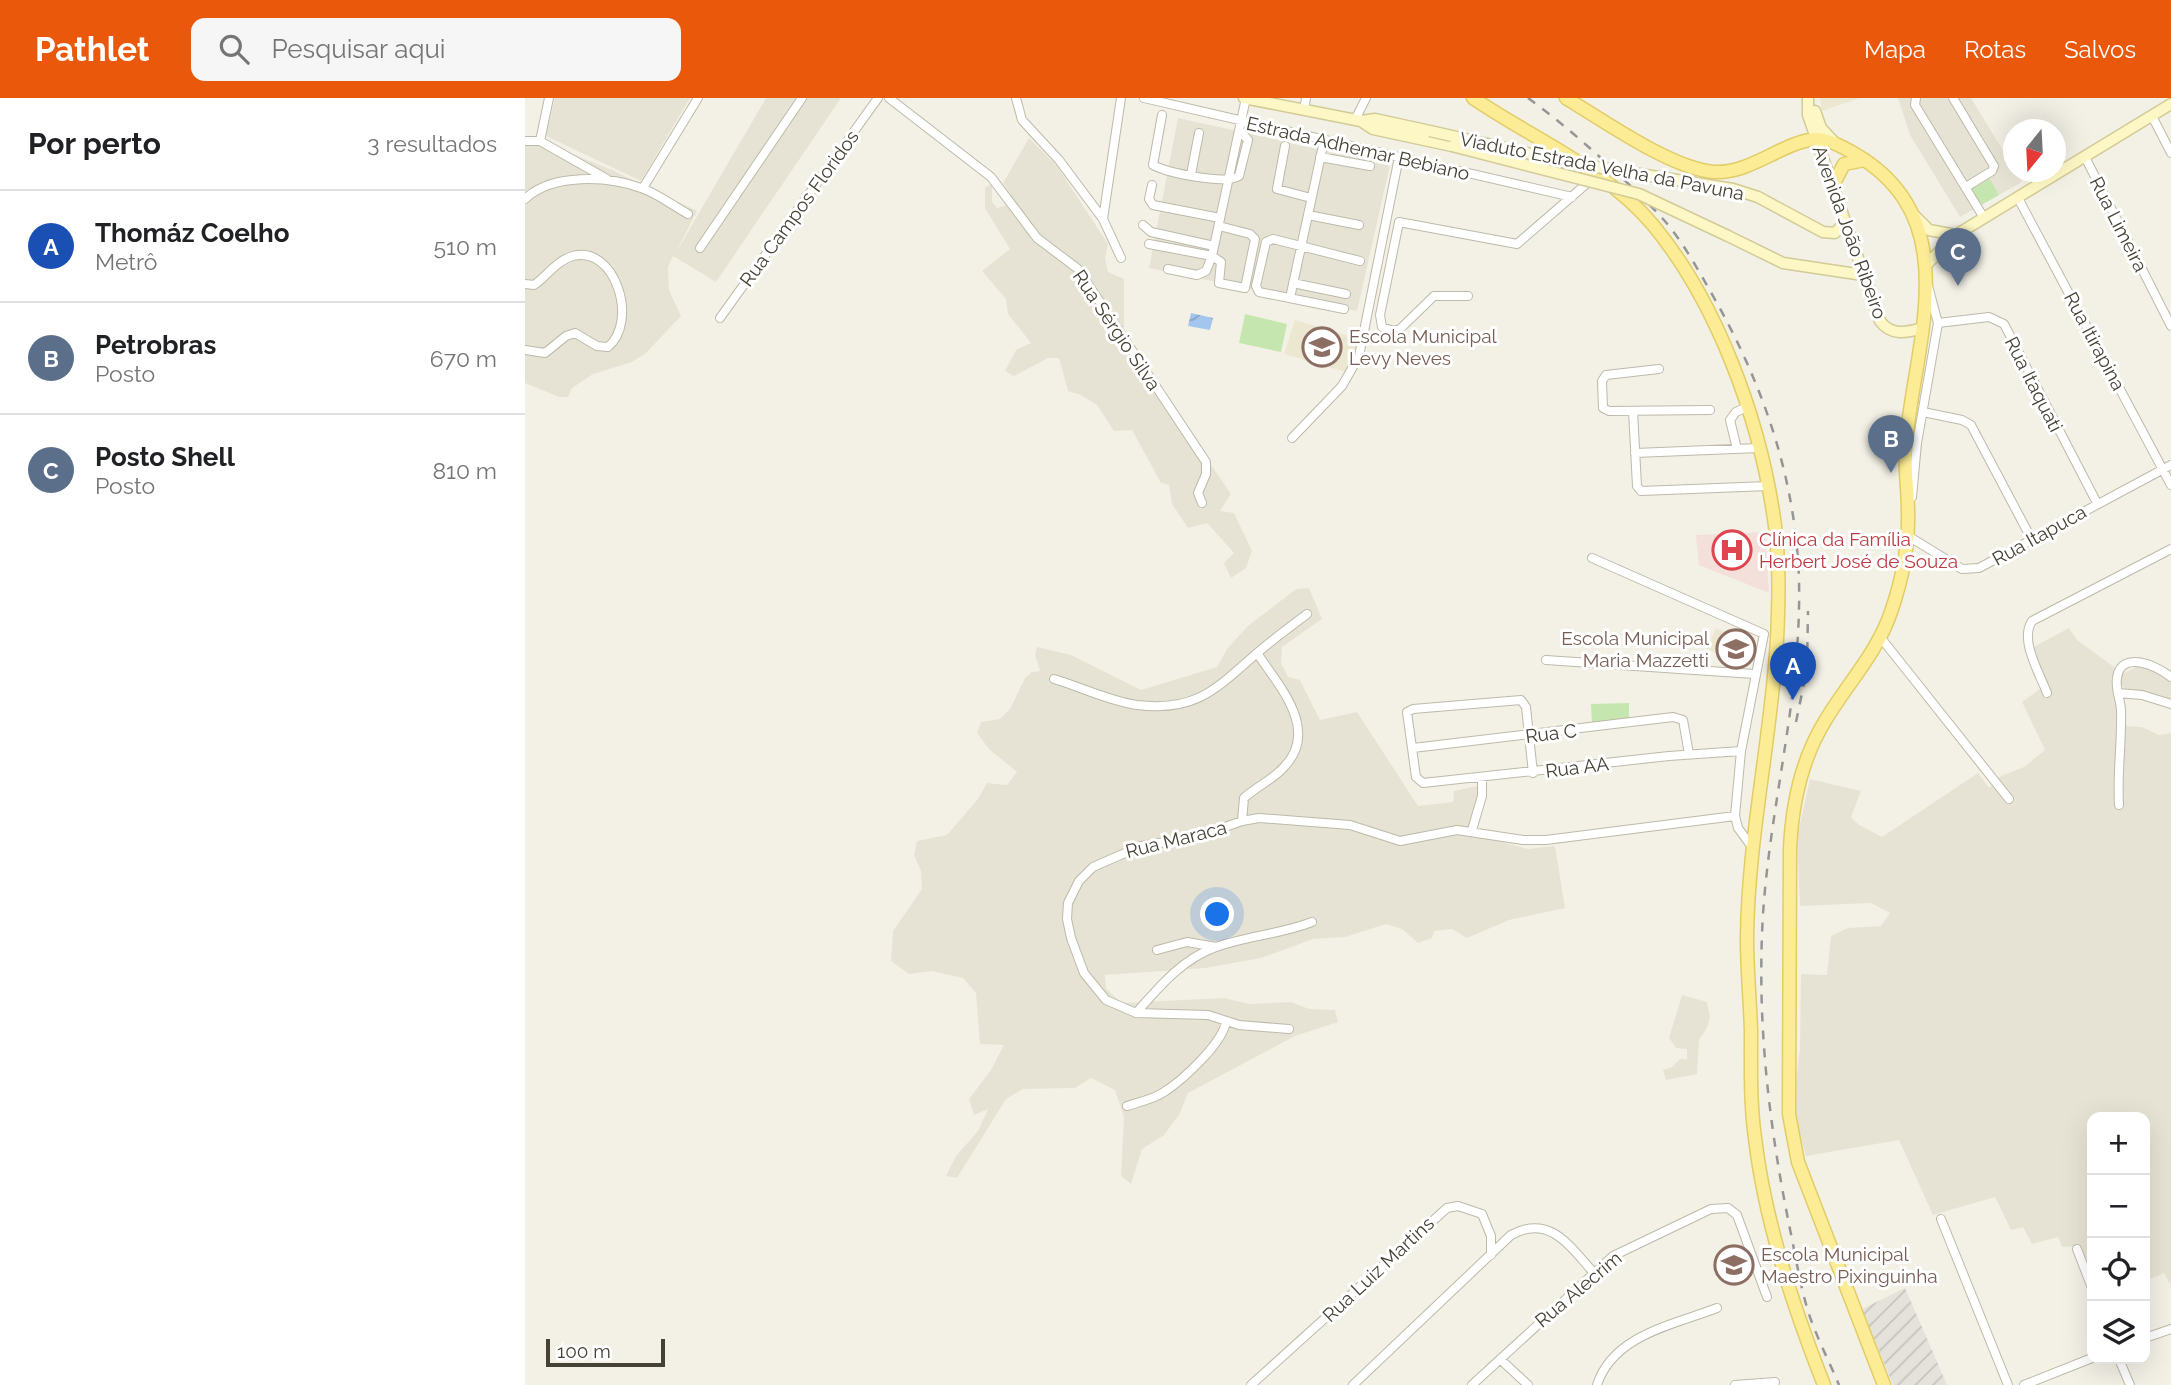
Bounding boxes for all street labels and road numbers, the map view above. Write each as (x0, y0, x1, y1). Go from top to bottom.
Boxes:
street label: Estrada Adhemar Bebiano (1244, 112, 1472, 184)
street label: Rua Campos Floridos (735, 126, 863, 290)
street label: Viaduto Estrada Velha da Pavuna (1458, 128, 1746, 204)
street label: Avenida João Ribeiro (1808, 142, 1892, 322)
street label: Rua Limeira (2086, 173, 2152, 275)
street label: Rua Sérgio Silva (1069, 266, 1165, 394)
street label: Rua Itirapina (2060, 288, 2130, 394)
street label: Rua Itaquati (2001, 333, 2067, 435)
street label: Rua Itapuca (1988, 500, 2090, 570)
street label: Rua C (1524, 719, 1578, 747)
street label: Rua AA (1544, 752, 1610, 782)
street label: Rua Maraca (1123, 816, 1229, 862)
street label: Rua Luiz Martins (1318, 1212, 1438, 1326)
street label: Rua Alecrim (1530, 1246, 1626, 1332)

